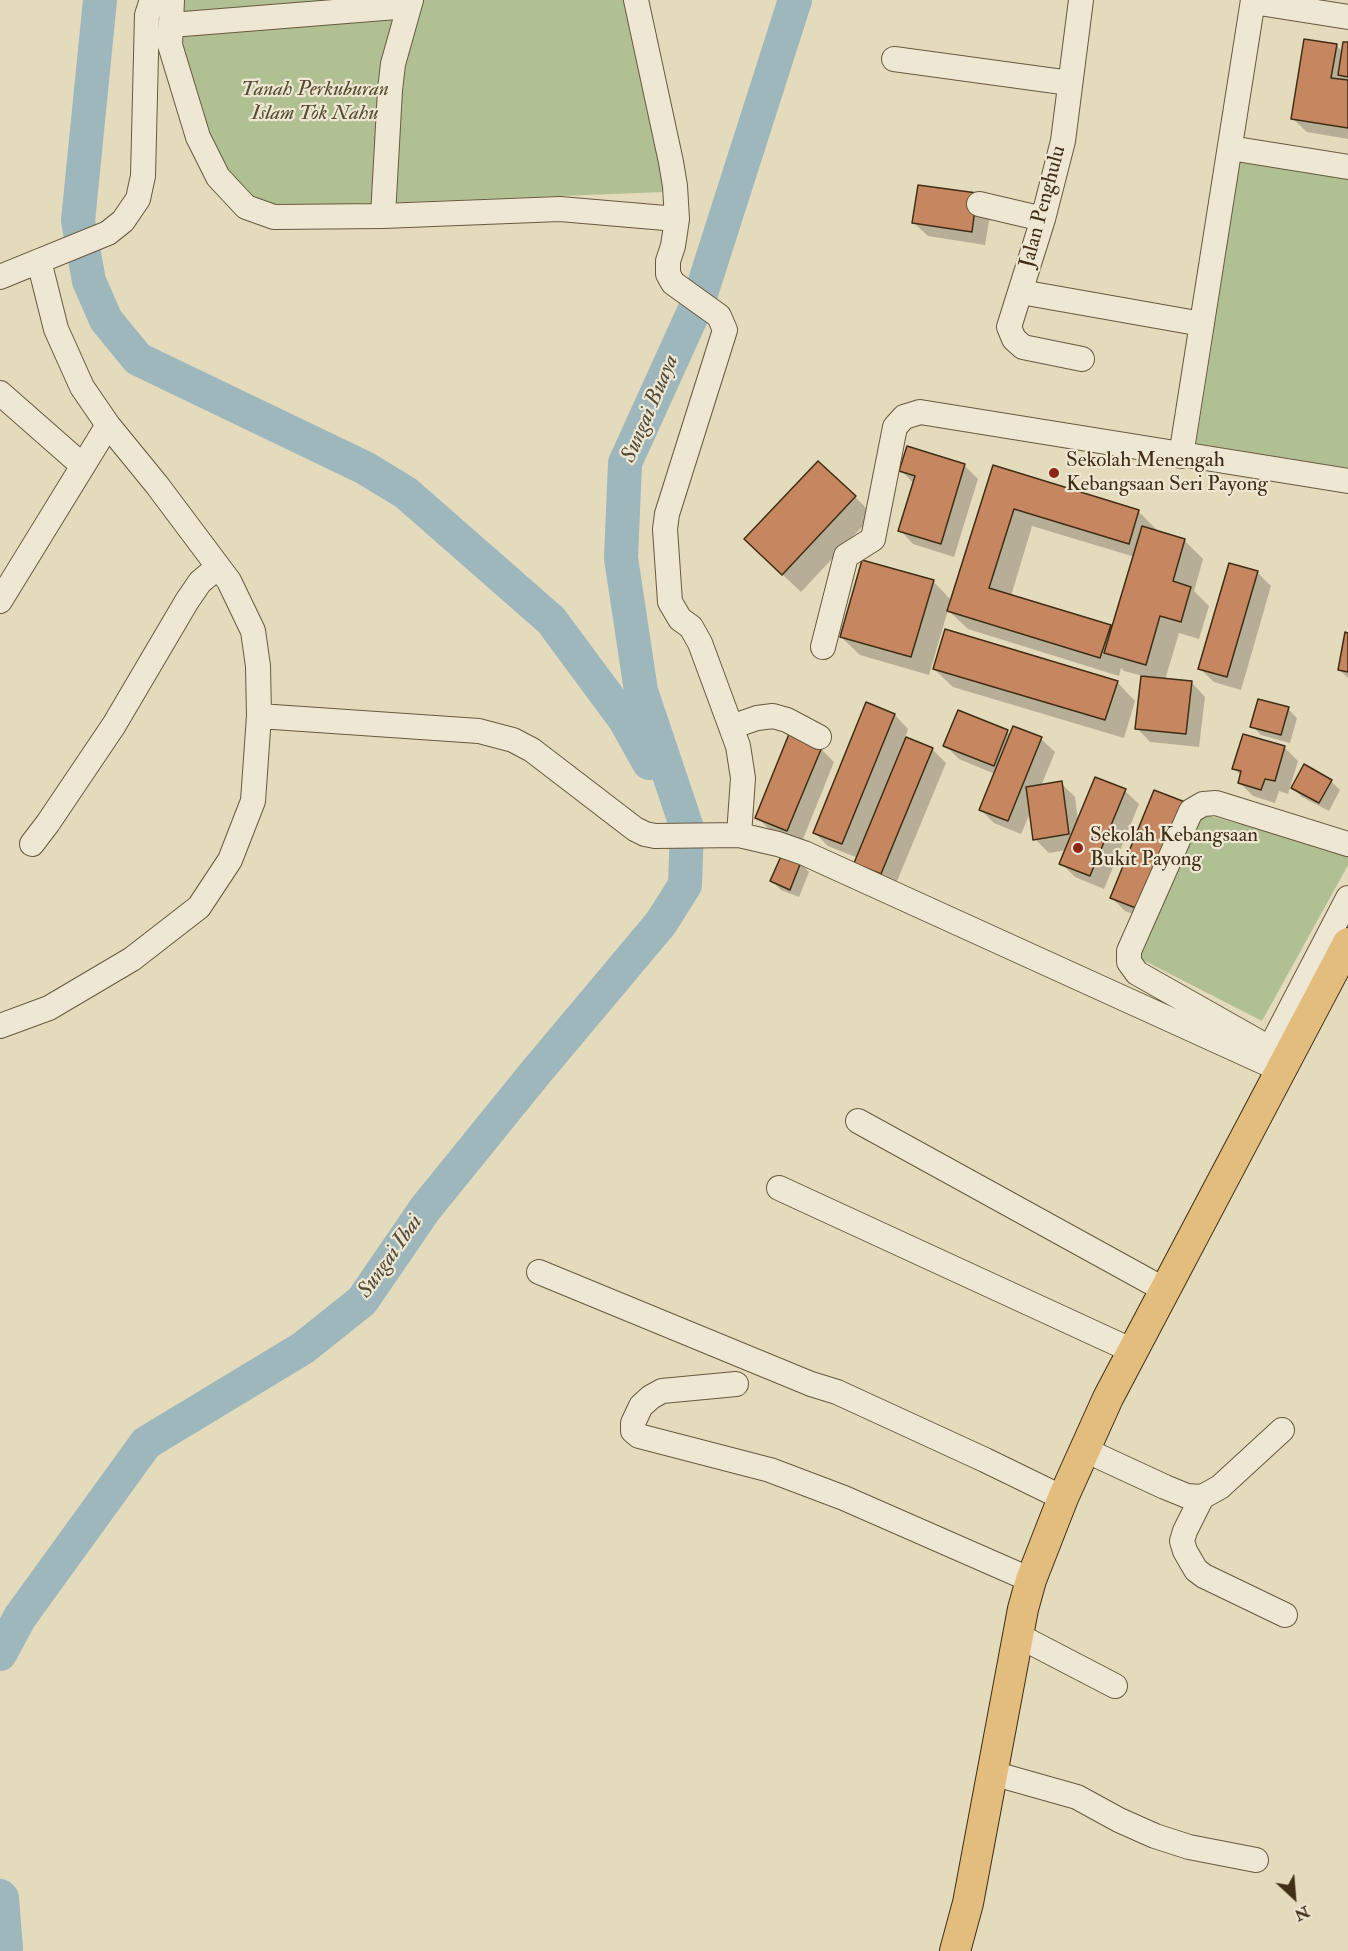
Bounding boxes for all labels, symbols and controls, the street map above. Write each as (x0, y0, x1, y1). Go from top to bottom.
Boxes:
park label: Tanah Perkuburan Islam Tok Nahu (241, 77, 389, 127)
street label: Jalan Penghulu (1016, 143, 1072, 271)
water label: Sungai Buaya (617, 351, 685, 467)
place label: Sekolah Menengah Kebangsaan Seri Payong (1066, 448, 1268, 498)
marker: Sekolah Menengah Kebangsaan Seri Payong (1047, 466, 1061, 480)
place label: Sekolah Kebangsaan Bukit Payong (1090, 823, 1258, 873)
marker: Sekolah Kebangsaan Bukit Payong (1071, 841, 1085, 855)
water label: Sungai Ibai (353, 1210, 429, 1304)
north arrow (1264, 1867, 1324, 1927)
text: N (1291, 1901, 1313, 1925)

